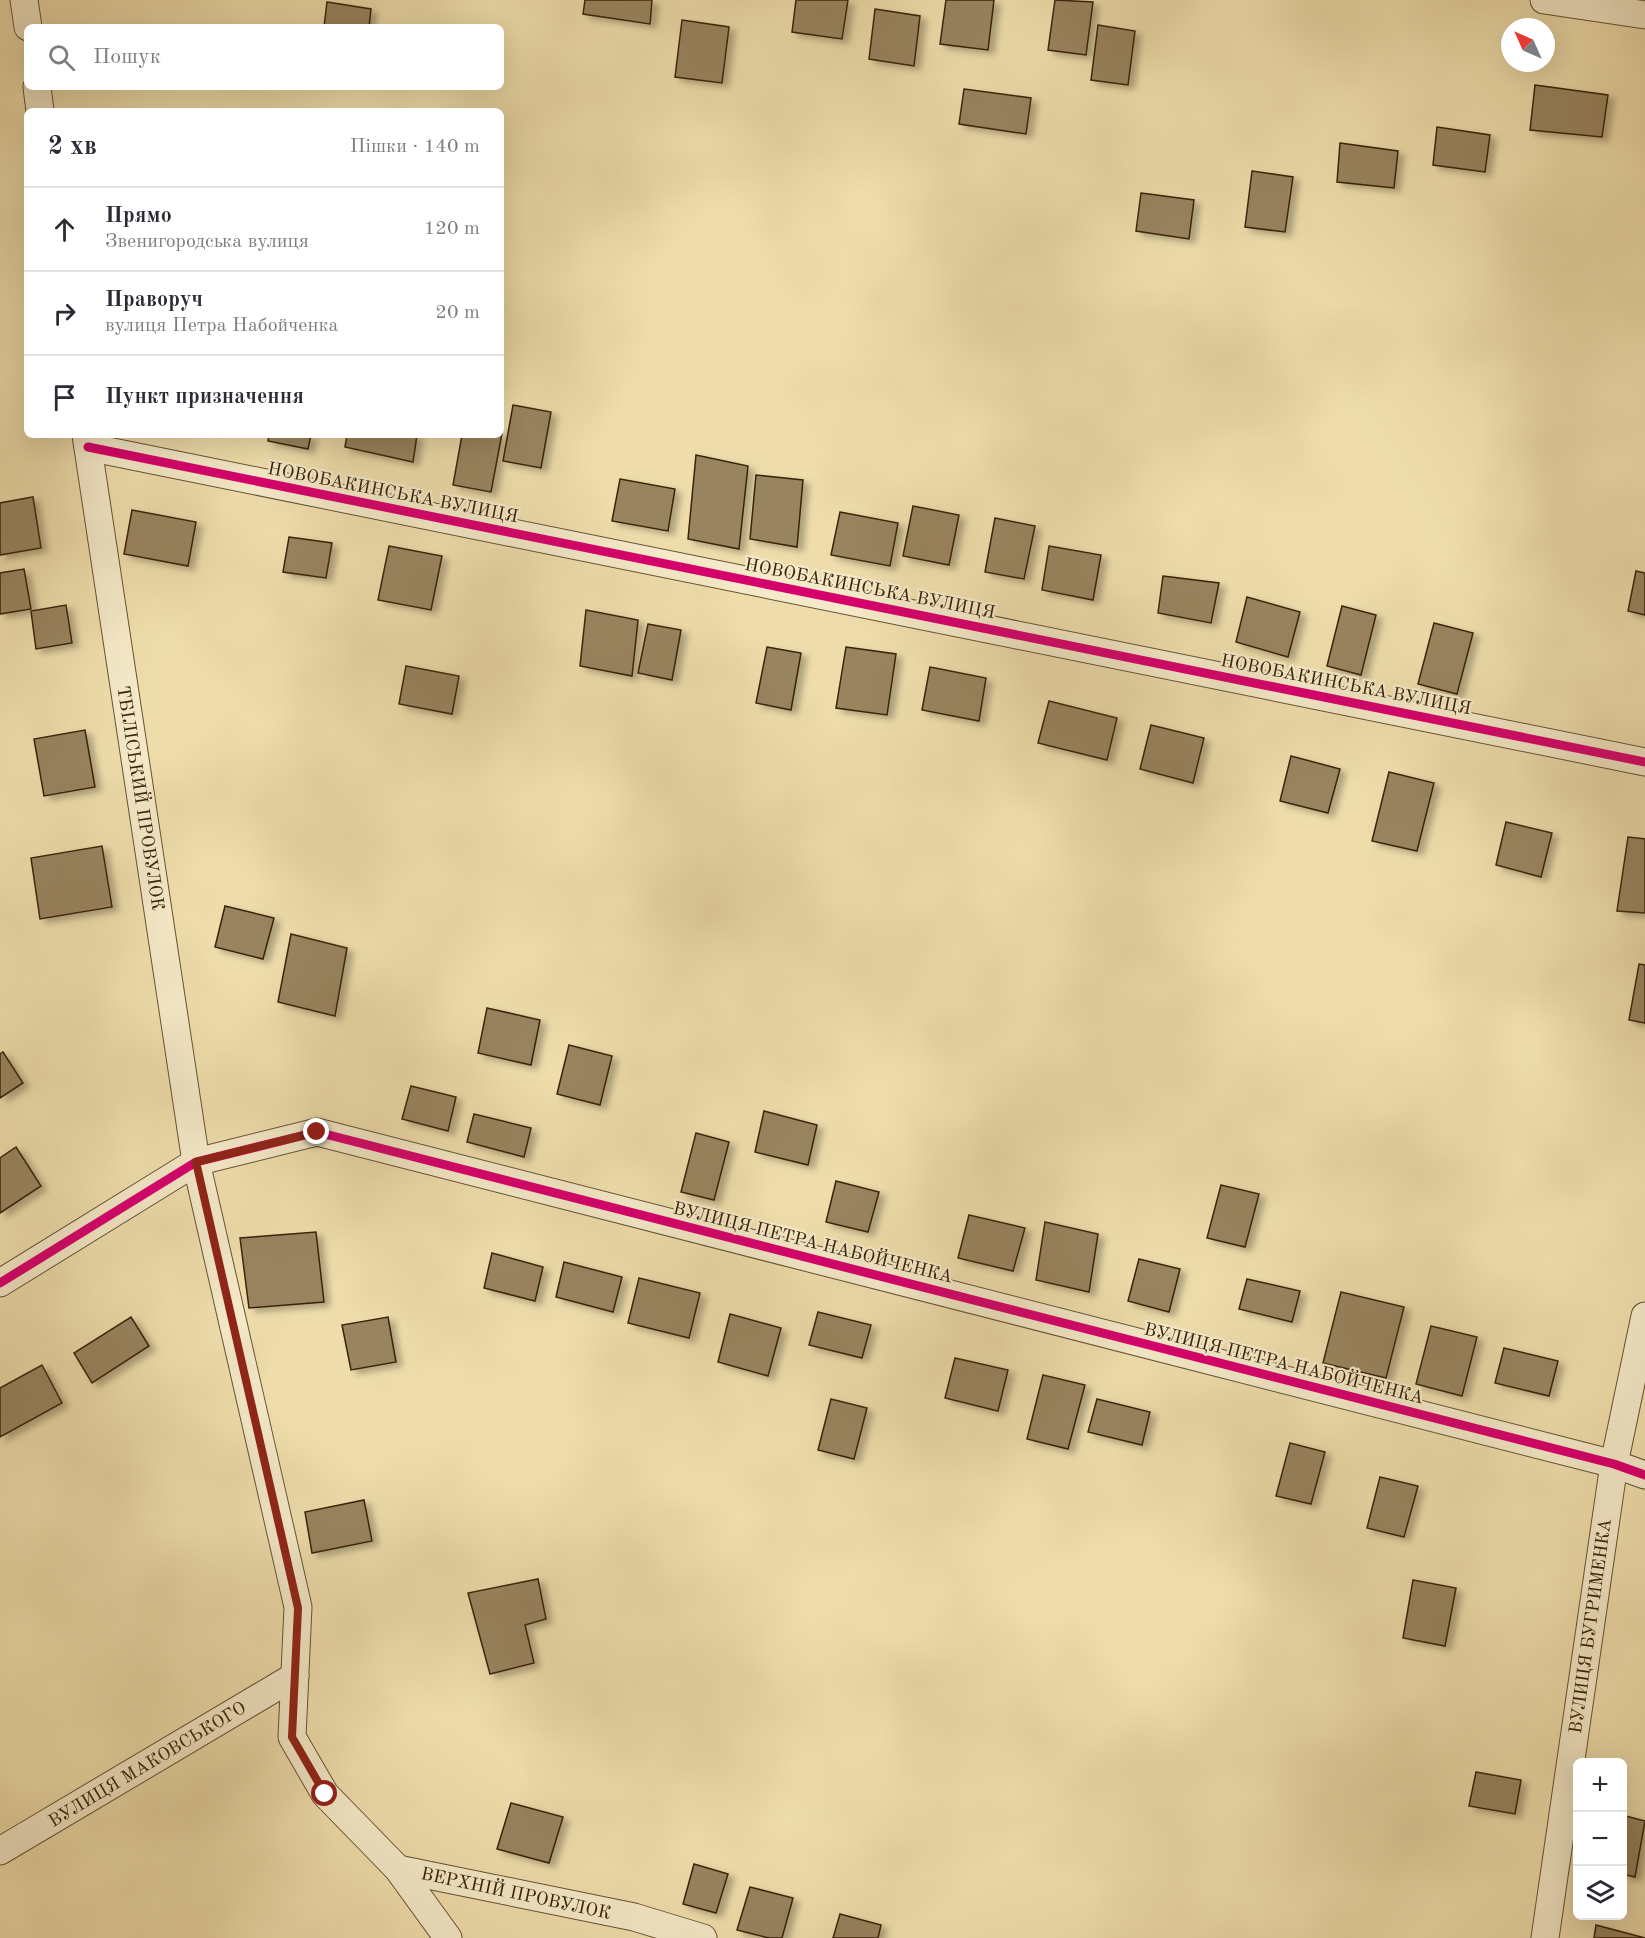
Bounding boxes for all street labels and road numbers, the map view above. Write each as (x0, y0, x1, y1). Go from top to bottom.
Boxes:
street label: НОВОБАКИНСЬКА ВУЛИЦЯ (266, 460, 520, 526)
street label: НОВОБАКИНСЬКА ВУЛИЦЯ (743, 556, 997, 622)
street label: НОВОБАКИНСЬКА ВУЛИЦЯ (1219, 652, 1473, 718)
street label: ТБІЛІСЬКИЙ ПРОВУЛОК (113, 684, 171, 912)
street label: ВУЛИЦЯ ПЕТРА НАБОЙЧЕНКА (671, 1196, 956, 1287)
street label: ВУЛИЦЯ ПЕТРА НАБОЙЧЕНКА (1142, 1317, 1427, 1408)
street label: ВУЛИЦЯ БУГРИМЕНКА (1567, 1517, 1615, 1735)
street label: ВУЛИЦЯ МАКОВСЬКОГО (46, 1699, 249, 1831)
street label: ВЕРХНІЙ ПРОВУЛОК (419, 1861, 613, 1923)

